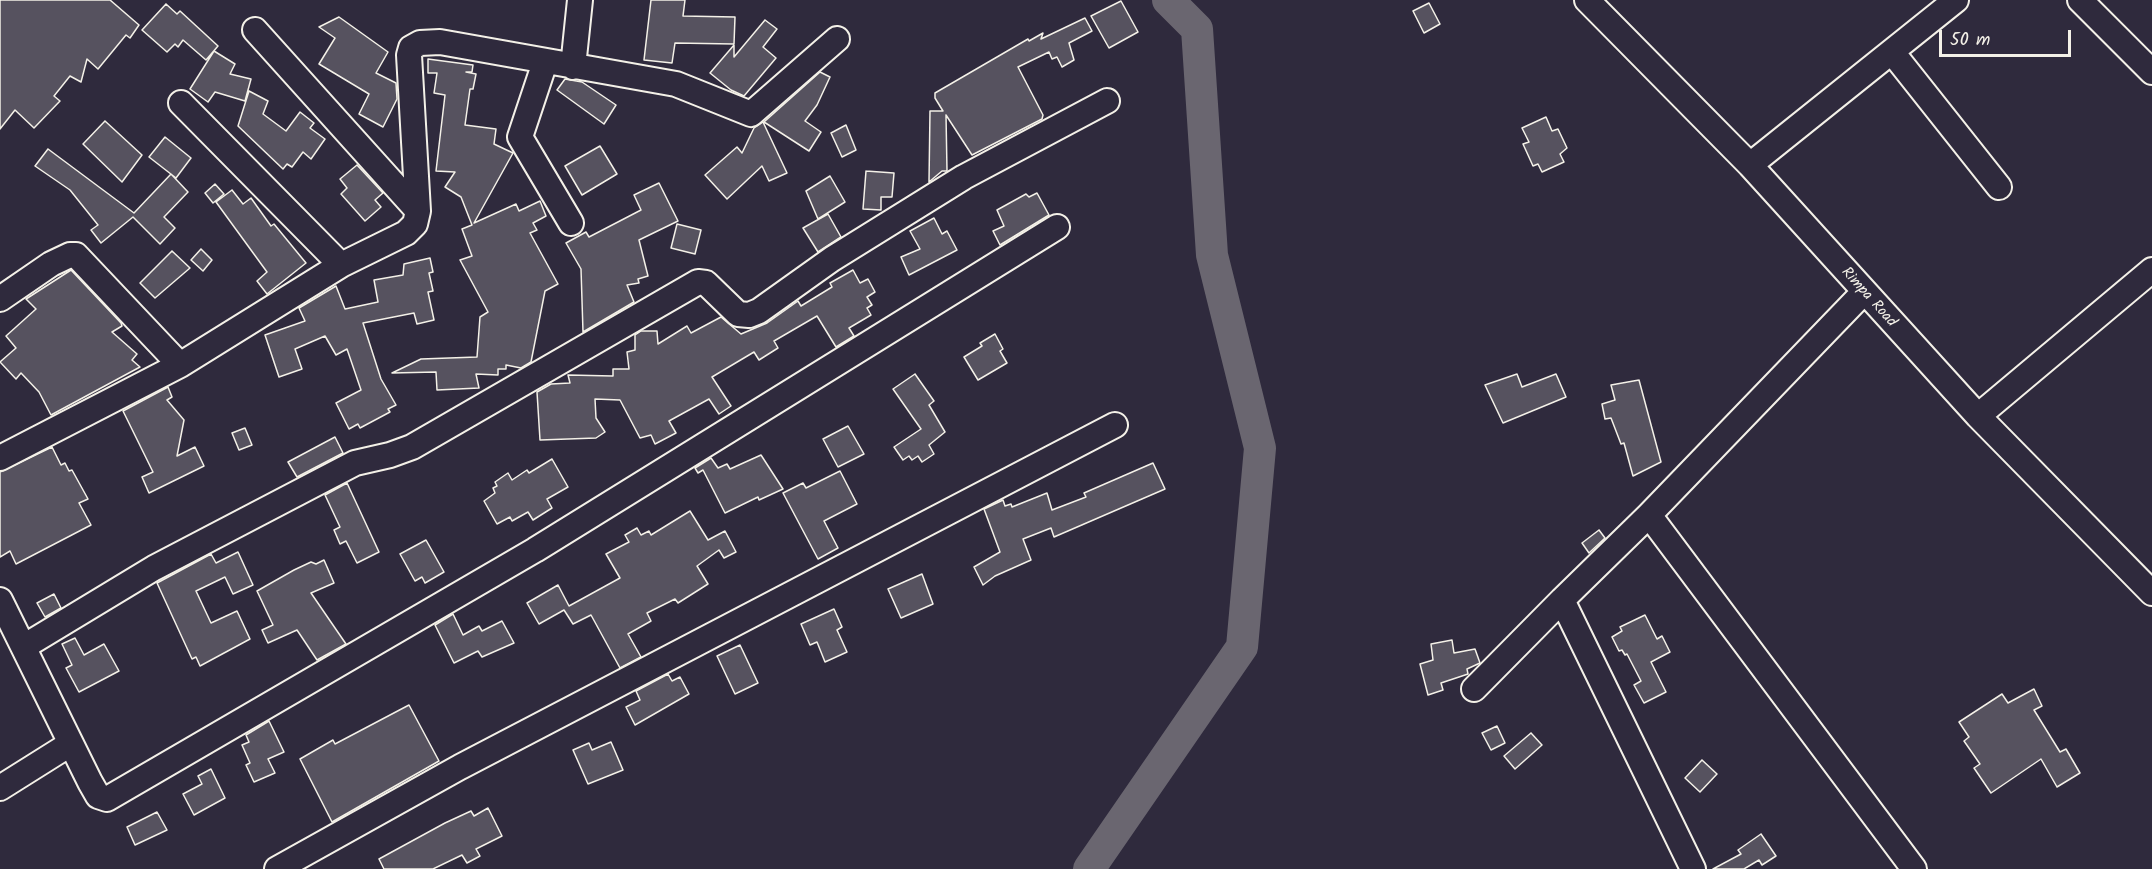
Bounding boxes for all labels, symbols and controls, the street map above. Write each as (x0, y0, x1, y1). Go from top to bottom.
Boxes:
scale bar (1942, 18, 2074, 56)
text: 50 m (1950, 26, 1990, 55)
street label: Rimpa Road (1836, 264, 1900, 332)

